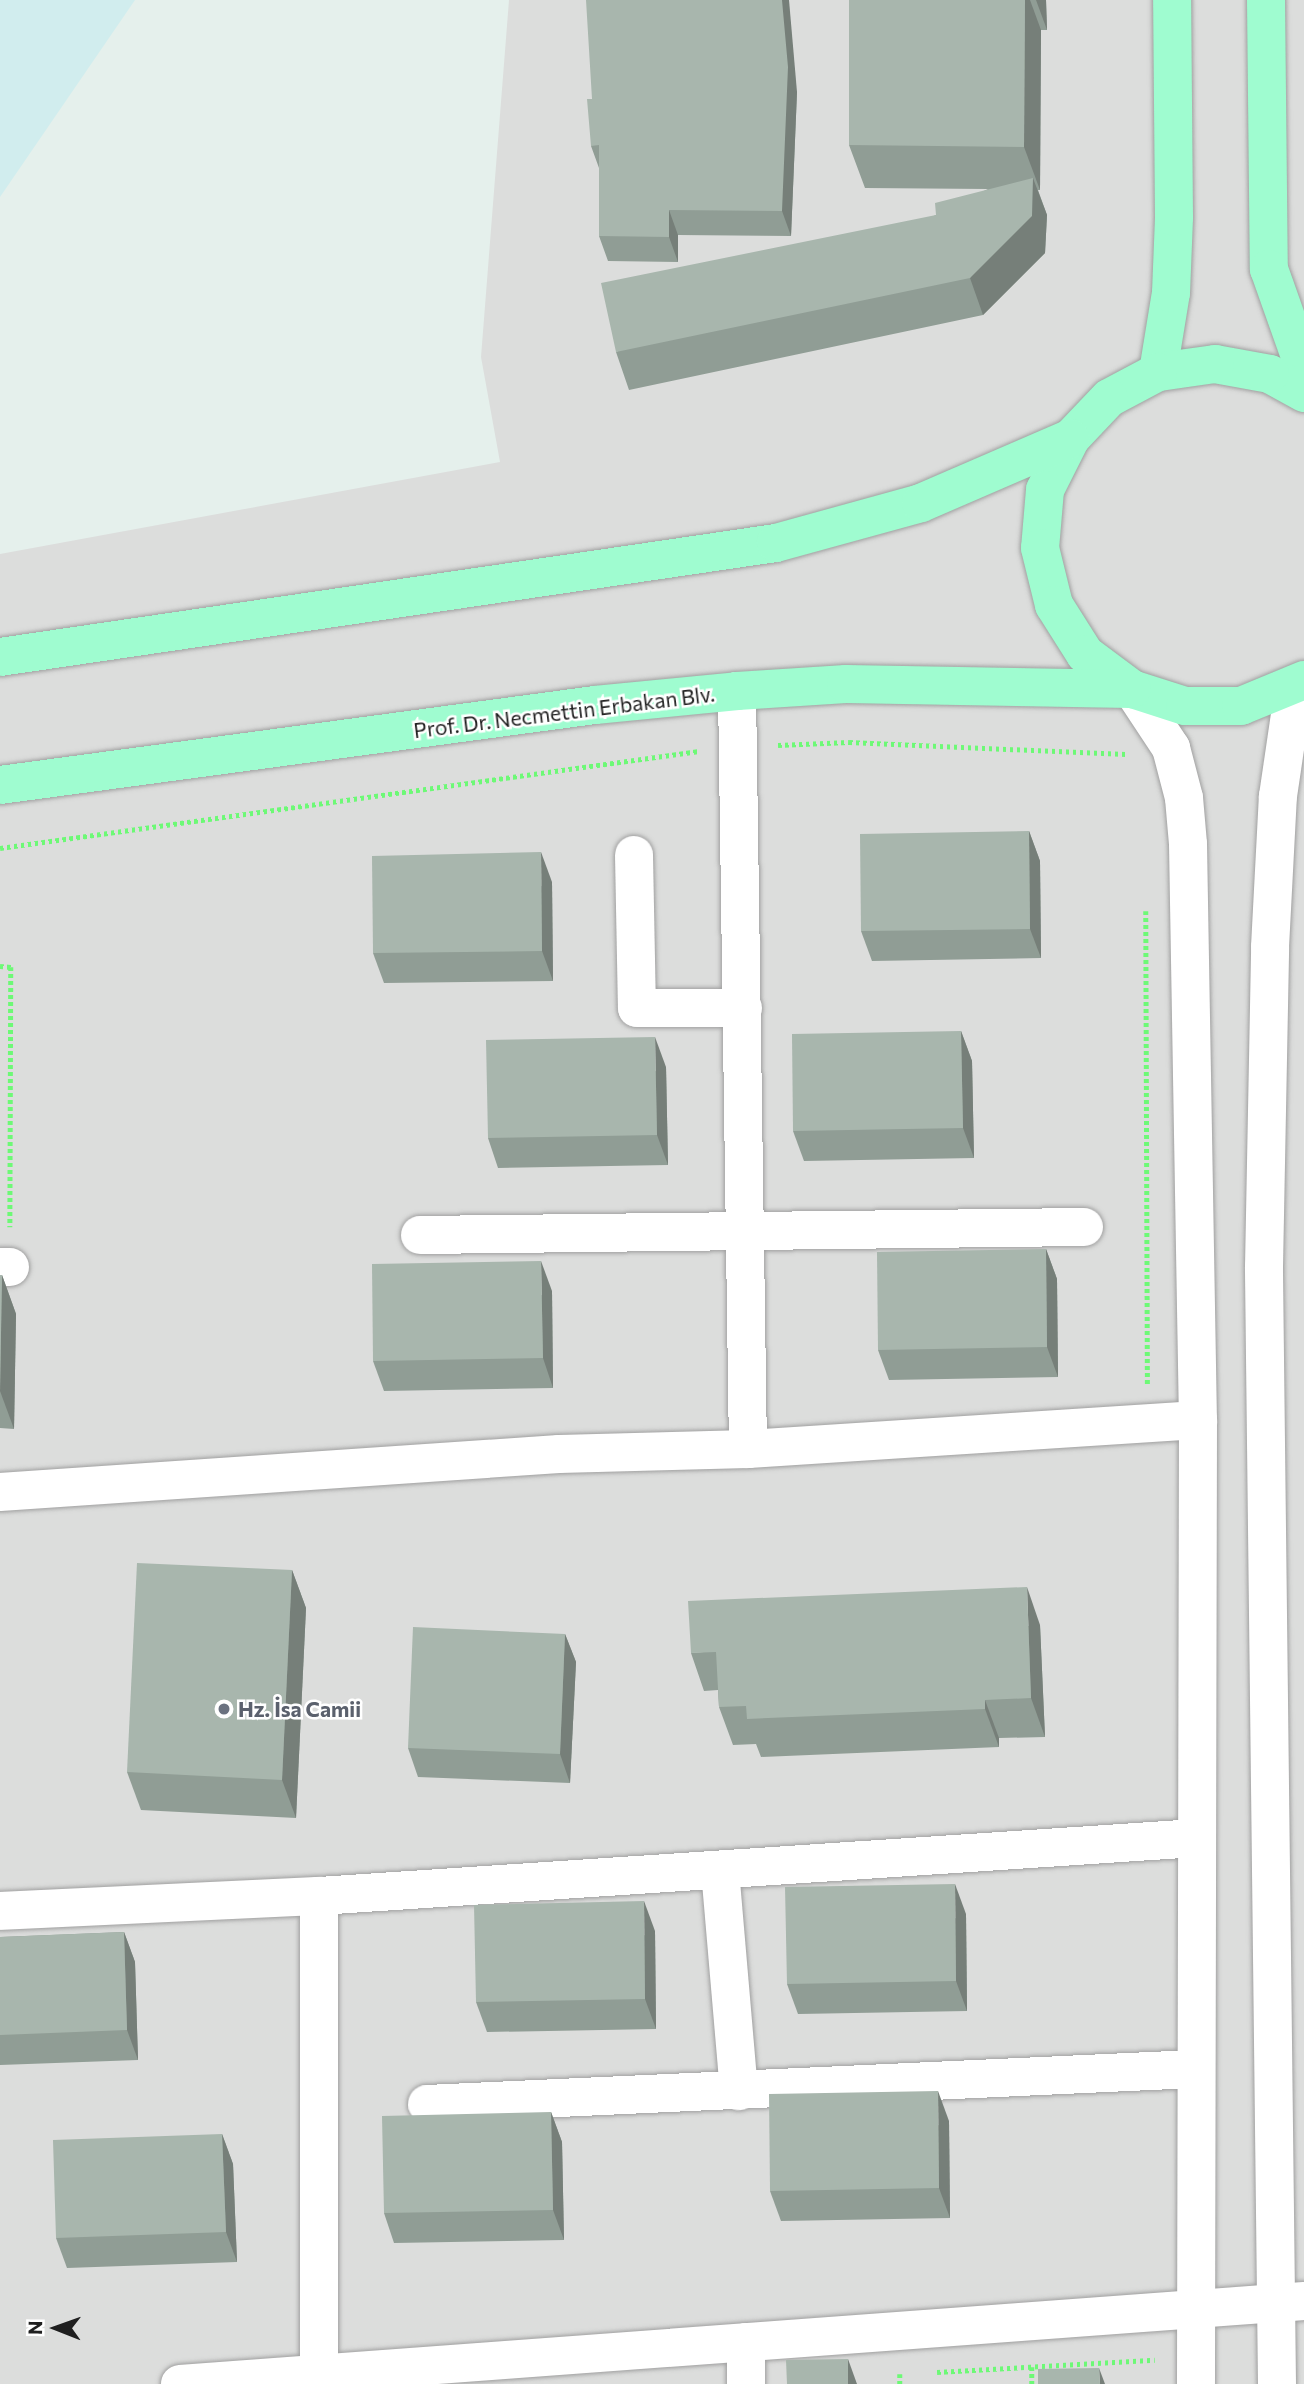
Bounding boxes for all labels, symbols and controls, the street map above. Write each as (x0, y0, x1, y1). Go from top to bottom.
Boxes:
street label: Prof. Dr. Necmettin Erbakan Blv. (412, 681, 716, 743)
place label: Hz. İsa Camii (238, 1696, 361, 1722)
marker: Hz. İsa Camii (216, 1701, 232, 1717)
north arrow (21, 2293, 91, 2363)
text: N (23, 2320, 46, 2335)

